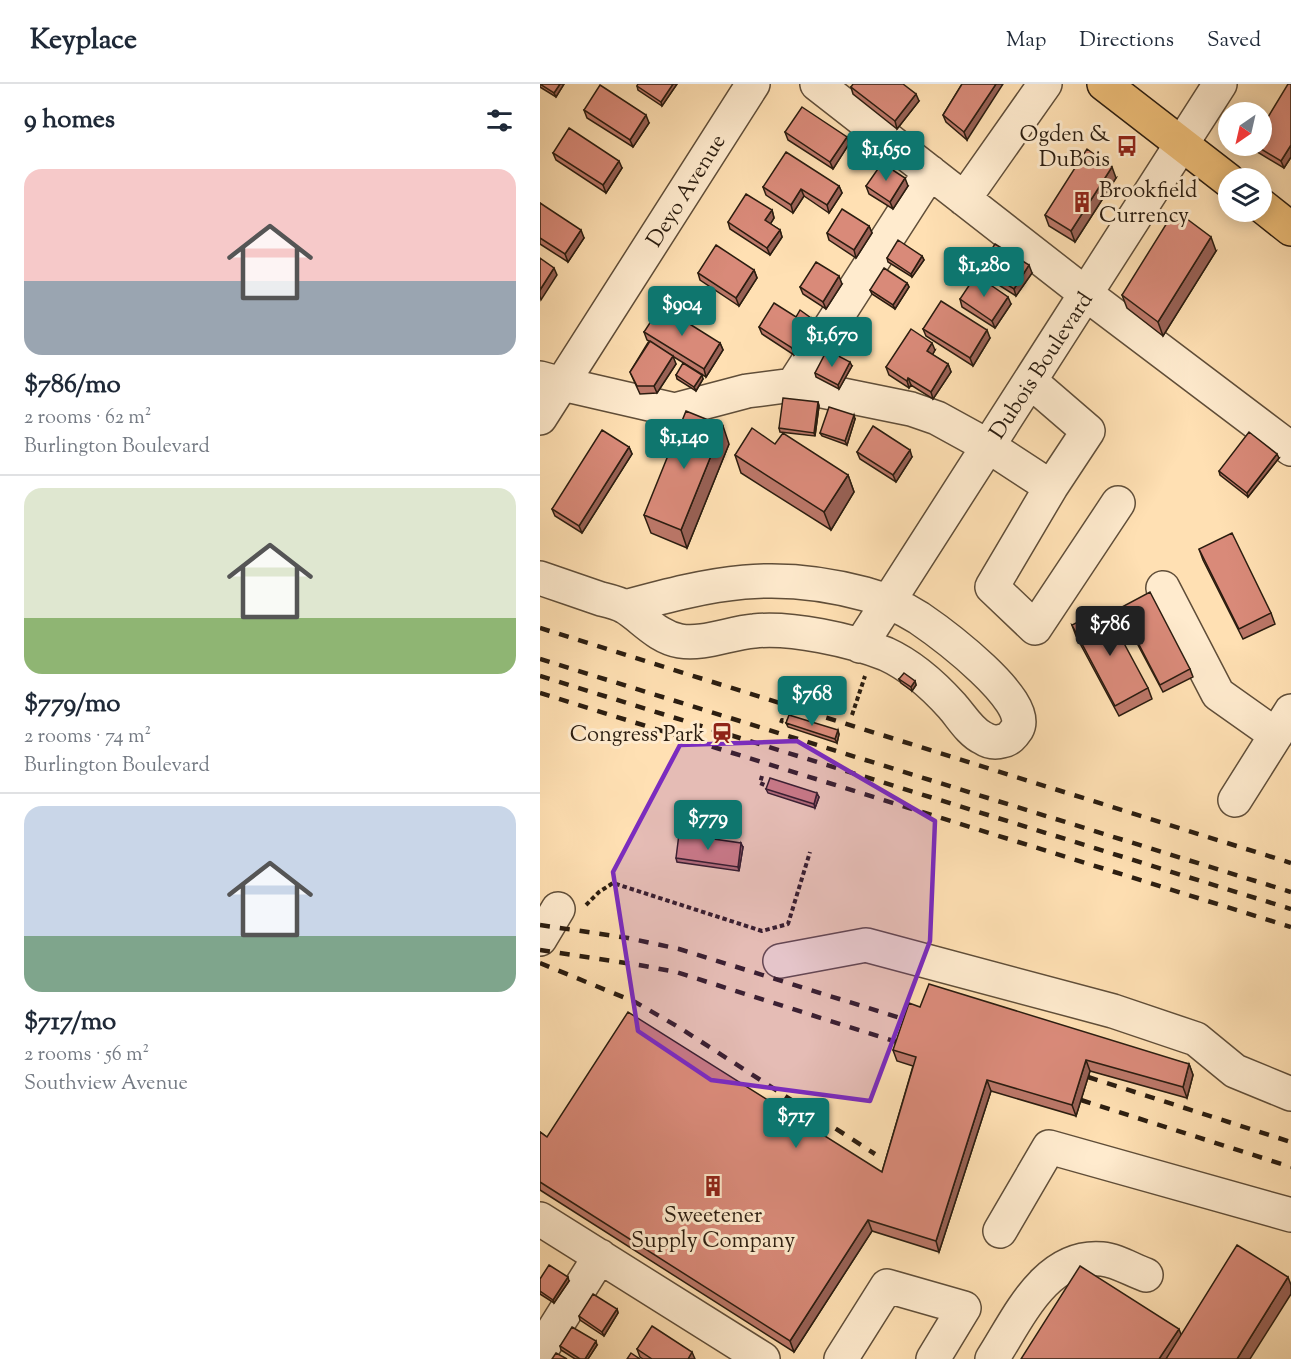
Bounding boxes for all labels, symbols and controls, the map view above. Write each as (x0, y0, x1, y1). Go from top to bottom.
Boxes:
text: Keyplace (30, 21, 137, 61)
text: Map (1006, 26, 1046, 56)
text: Directions (1079, 26, 1174, 56)
text: Saved (1207, 26, 1261, 56)
text: 9 homes (24, 102, 115, 139)
north arrow (1218, 102, 1272, 156)
map controls (1218, 102, 1272, 222)
icon: filters (483, 104, 516, 137)
place label: Ogden & DuBois (1020, 120, 1110, 177)
street label: Deyo Avenue (640, 129, 735, 254)
pin: $1,650 (837, 131, 935, 182)
bus stop icon: Ogden & DuBois (1115, 134, 1139, 158)
text: $1,650 (861, 136, 911, 165)
button: layers (1218, 168, 1272, 222)
place label: Brookfield Currency (1099, 176, 1197, 233)
building icon: Brookfield Currency (1070, 190, 1094, 214)
icon: home (216, 208, 324, 316)
pin: $1,280 (935, 247, 1033, 298)
text: $1,280 (958, 252, 1010, 281)
pin: $904 (646, 286, 718, 337)
street label: Dubois Boulevard (983, 287, 1102, 447)
text: $904 (662, 291, 702, 320)
pin: $1,670 (783, 317, 881, 368)
text: $1,670 (806, 322, 858, 351)
text: $786/mo (24, 367, 121, 404)
text: 2 rooms · 62 m² (24, 404, 152, 433)
pin: $1,140 (635, 419, 733, 470)
text: $1,140 (659, 424, 709, 453)
text: Burlington Boulevard (24, 433, 210, 462)
icon: home (216, 527, 324, 635)
pin: $786 (1074, 606, 1146, 657)
text: $786 (1090, 611, 1130, 640)
pin: $768 (776, 676, 848, 727)
text: $768 (792, 681, 832, 710)
text: $779/mo (24, 686, 121, 723)
place label: Congress Park (570, 720, 705, 752)
station icon: Congress Park (710, 721, 734, 745)
text: 2 rooms · 74 m² (24, 723, 151, 752)
text: Burlington Boulevard (24, 752, 210, 781)
pin: $779 (672, 800, 744, 851)
text: $779 (688, 805, 728, 834)
icon: home (216, 845, 324, 953)
text: $717/mo (24, 1004, 116, 1041)
text: 2 rooms · 56 m² (24, 1041, 149, 1070)
text: Southview Avenue (24, 1070, 188, 1099)
pin: $717 (760, 1098, 832, 1149)
text: $717 (777, 1103, 815, 1132)
building icon: Sweetener Supply Company (701, 1174, 725, 1198)
place label: Sweetener Supply Company (631, 1201, 795, 1258)

